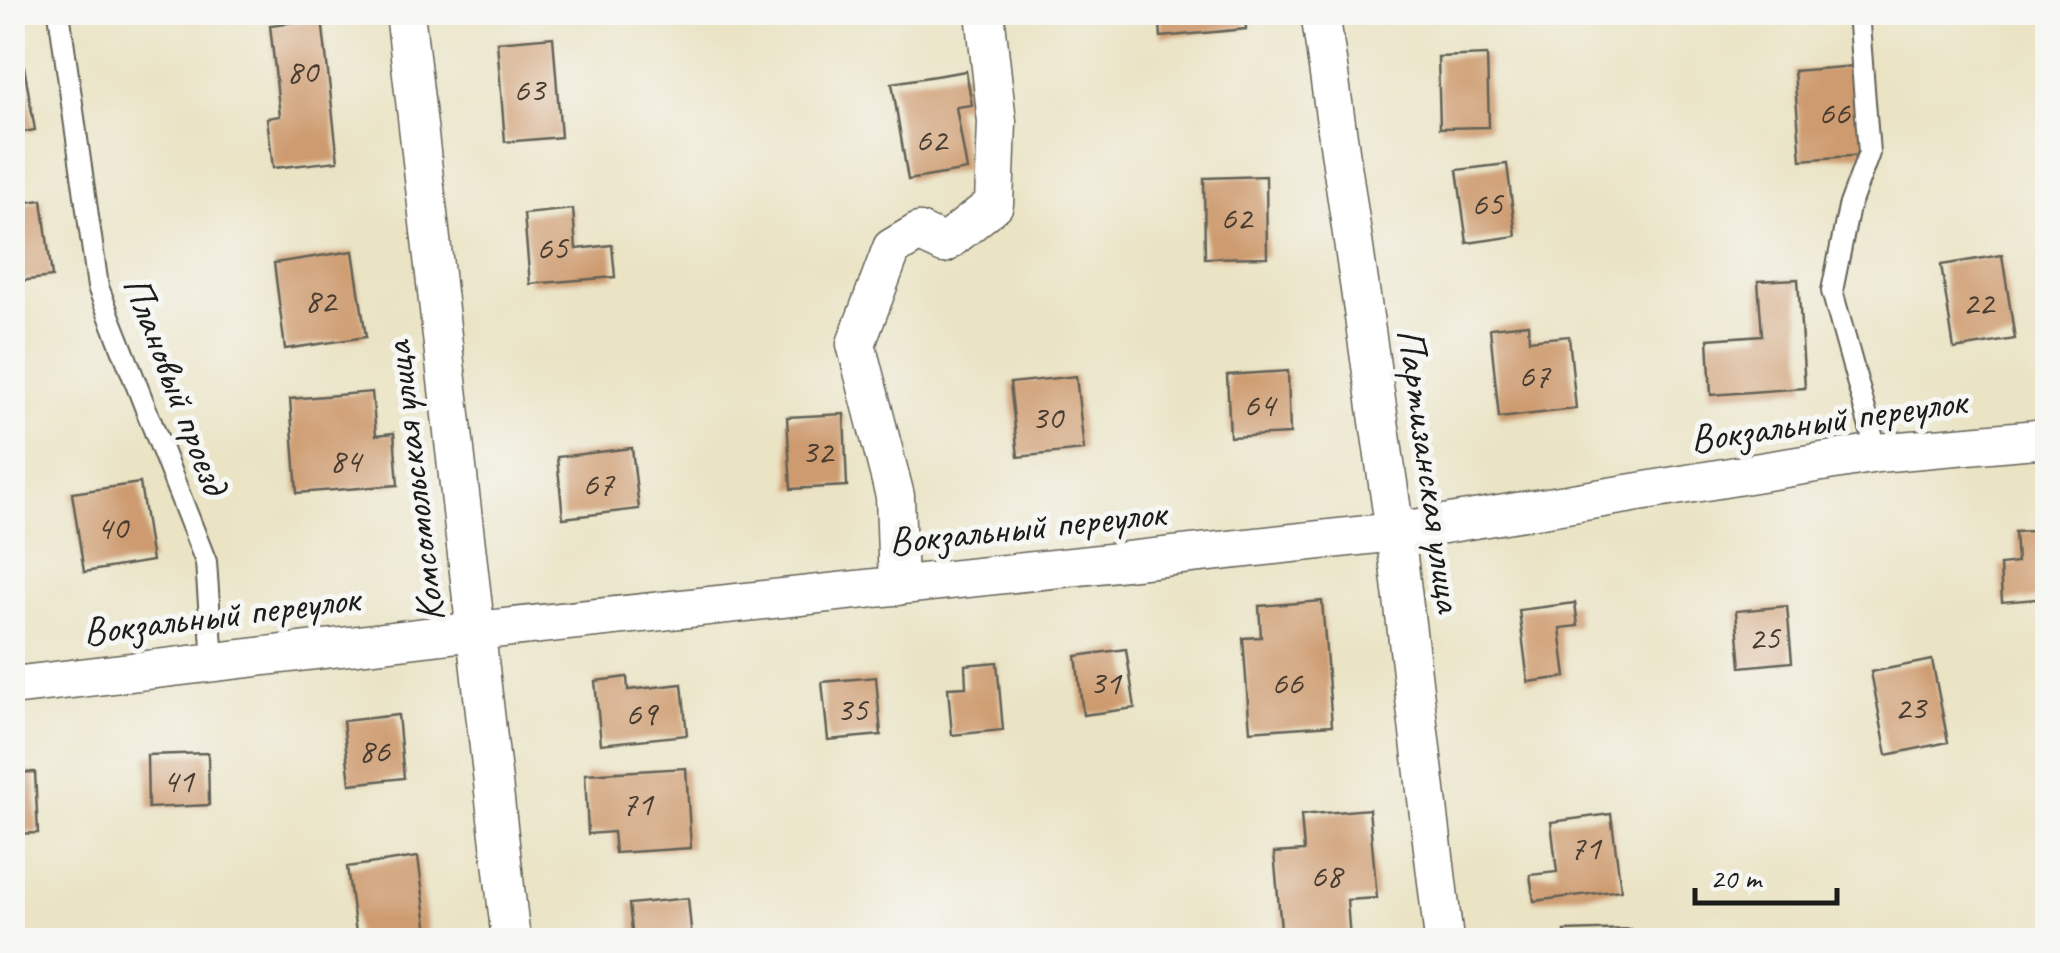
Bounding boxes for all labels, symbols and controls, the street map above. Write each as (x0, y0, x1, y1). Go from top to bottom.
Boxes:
house number: 80 (286, 49, 320, 94)
house number: 63 (513, 67, 547, 112)
house number: 66 (1818, 90, 1851, 135)
house number: 62 (915, 117, 950, 162)
house number: 65 (1471, 181, 1505, 226)
house number: 62 (1220, 195, 1255, 240)
house number: 65 (536, 225, 570, 270)
street label: Плановый проезд (112, 269, 242, 504)
house number: 82 (304, 278, 339, 323)
house number: 22 (1962, 280, 1997, 325)
street label: Партизанская улица (1385, 325, 1475, 618)
street label: Комсомольская улица (372, 336, 456, 625)
house number: 67 (1518, 353, 1552, 398)
street label: Вокзальный переулок (1687, 375, 1972, 464)
house number: 64 (1243, 382, 1278, 427)
house number: 30 (1031, 395, 1065, 440)
house number: 32 (801, 429, 836, 474)
house number: 84 (329, 438, 364, 483)
house number: 67 (582, 461, 616, 506)
street label: Вокзальный переулок (886, 487, 1171, 566)
house number: 40 (96, 505, 130, 550)
street label: Вокзальный переулок (80, 573, 365, 657)
house number: 25 (1748, 615, 1782, 660)
house number: 31 (1089, 660, 1123, 705)
house number: 66 (1271, 660, 1304, 705)
house number: 23 (1894, 685, 1928, 730)
house number: 35 (836, 687, 870, 732)
house number: 69 (625, 691, 660, 736)
house number: 86 (358, 728, 391, 773)
house number: 41 (162, 758, 196, 803)
house number: 71 (621, 781, 655, 826)
house number: 71 (1569, 825, 1603, 870)
scale bar (1695, 843, 1838, 905)
house number: 68 (1310, 853, 1345, 898)
text: 20 m (1710, 859, 1763, 897)

